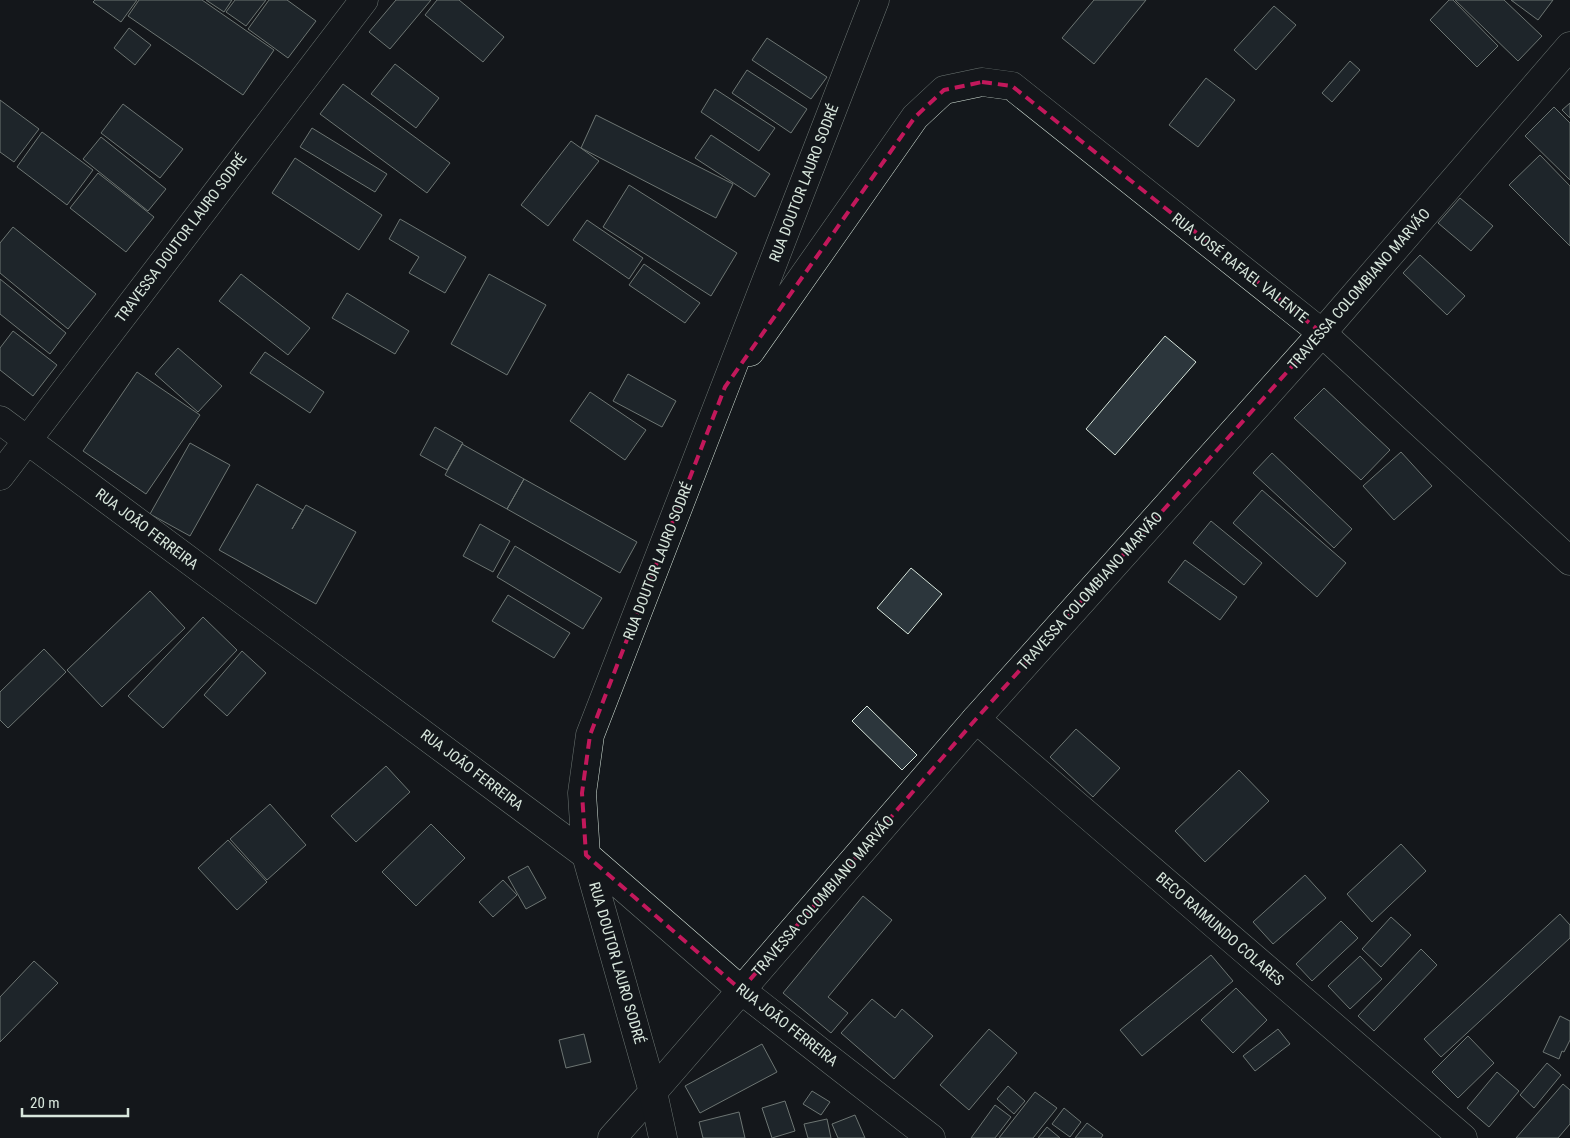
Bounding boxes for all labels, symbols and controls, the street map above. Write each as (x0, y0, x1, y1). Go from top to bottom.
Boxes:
street label: RUA DOUTOR LAURO SODRÉ (766, 101, 842, 265)
street label: TRAVESSA DOUTOR LAURO SODRÉ (112, 150, 250, 326)
street label: TRAVESSA COLOMBIANO MARVÃO (1284, 205, 1434, 373)
street label: RUA JOSÉ RAFAEL VALENTE (1168, 209, 1312, 327)
street label: RUA DOUTOR LAURO SODRÉ (620, 479, 696, 643)
street label: RUA JOÃO FERREIRA (92, 485, 202, 574)
street label: TRAVESSA COLOMBIANO MARVÃO (1014, 508, 1166, 674)
street label: RUA JOÃO FERREIRA (417, 726, 527, 815)
street label: TRAVESSA COLOMBIANO MARVÃO (748, 812, 898, 980)
street label: BECO RAIMUNDO COLARES (1152, 869, 1288, 990)
street label: RUA DOUTOR LAURO SODRÉ (585, 880, 649, 1046)
street label: RUA JOÃO FERREIRA (733, 980, 842, 1070)
scale bar (22, 1086, 129, 1118)
text: 20 m (30, 1094, 60, 1112)

